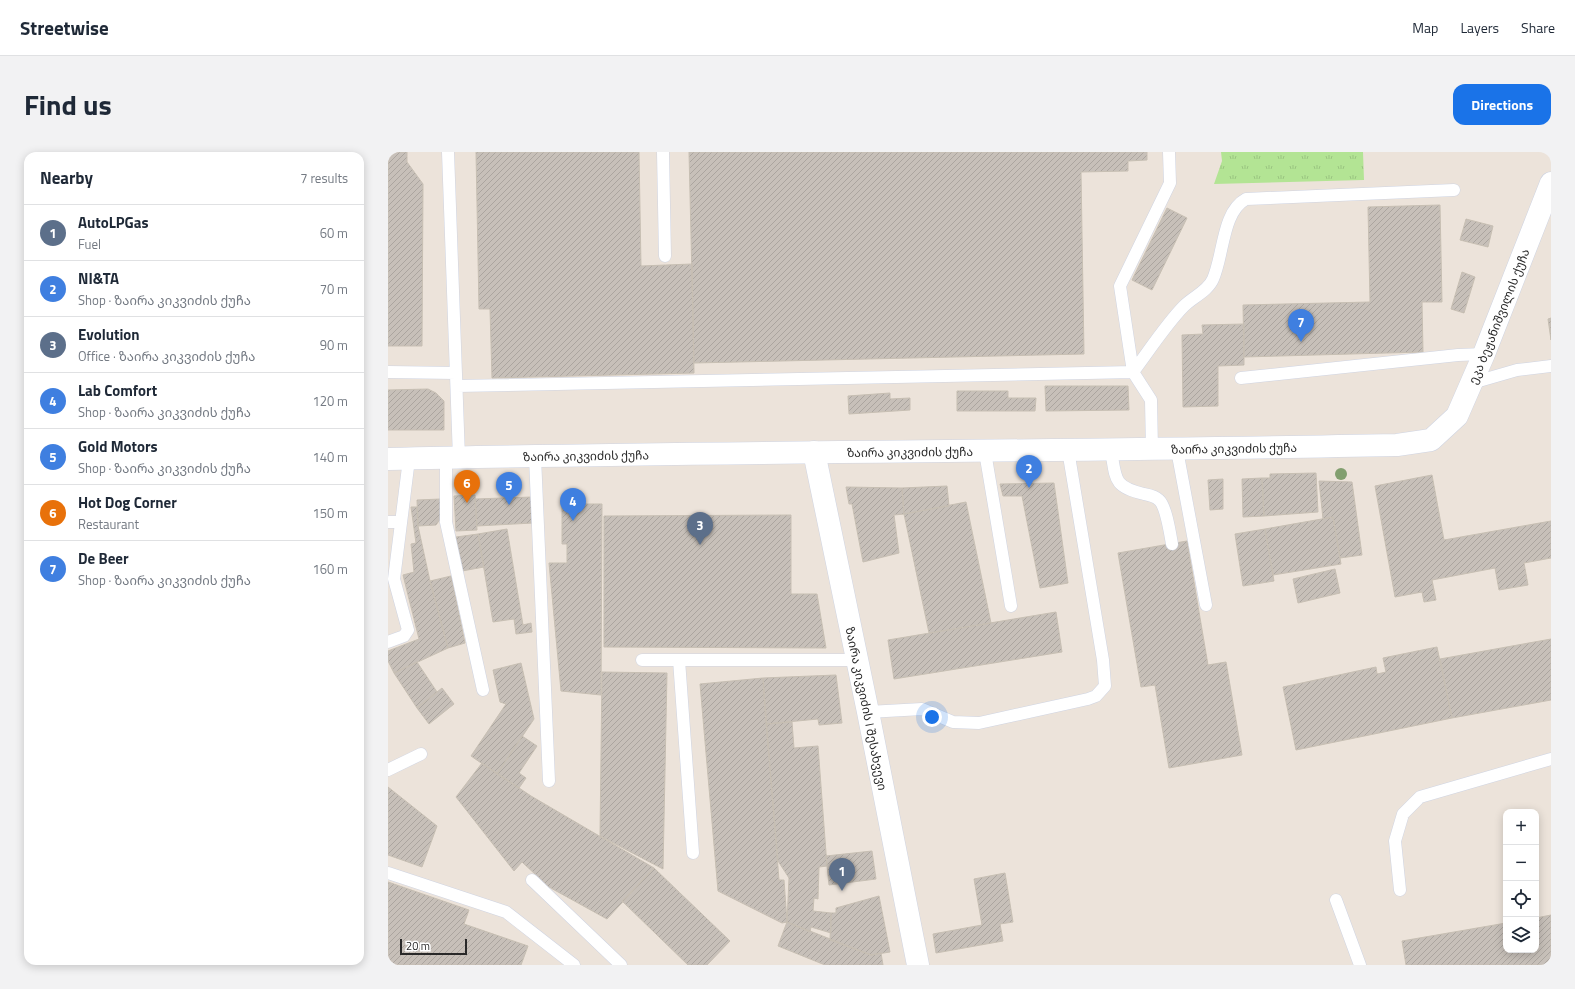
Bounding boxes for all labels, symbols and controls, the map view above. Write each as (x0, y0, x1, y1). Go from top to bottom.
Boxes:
text: Streetwise (20, 13, 109, 42)
text: Map (1412, 17, 1438, 38)
text: Layers (1460, 17, 1499, 38)
text: Share (1521, 17, 1555, 38)
text: Find us (24, 83, 112, 126)
button: Directions (1453, 84, 1551, 125)
text: Nearby (40, 165, 93, 191)
text: 7 results (300, 168, 348, 188)
text: AutoLPGas (78, 211, 149, 234)
text: 1 (49, 223, 57, 243)
text: 60 m (320, 223, 348, 243)
text: Fuel (78, 234, 101, 254)
street label: ეკა ბეჟანიშვილის ქუჩა (1463, 246, 1534, 387)
text: NI&TA (78, 267, 119, 290)
text: 2 (49, 279, 57, 299)
text: 70 m (320, 279, 348, 299)
text: Shop · ზაირა კიკვიძის ქუჩა (78, 290, 251, 310)
pin: 7 (1288, 309, 1314, 342)
text: Evolution (78, 323, 140, 346)
text: 3 (49, 335, 57, 355)
text: 90 m (320, 335, 348, 355)
text: Office · ზაირა კიკვიძის ქუჩა (78, 346, 255, 366)
text: Lab Comfort (78, 379, 157, 402)
text: 4 (49, 391, 57, 411)
text: 120 m (312, 391, 348, 411)
text: Shop · ზაირა კიკვიძის ქუჩა (78, 402, 251, 422)
text: Gold Motors (78, 435, 158, 458)
street label: ზაირა კიკვიძის ქუჩა (1171, 437, 1297, 458)
street label: ზაირა კიკვიძის ქუჩა (847, 441, 973, 462)
street label: ზაირა კიკვიძის ქუჩა (523, 445, 649, 466)
text: 5 (49, 447, 57, 467)
text: 140 m (312, 447, 348, 467)
pin: 2 (1016, 455, 1042, 488)
text: Shop · ზაირა კიკვიძის ქუჩა (78, 458, 251, 478)
pin: 6 (454, 470, 480, 503)
pin: 5 (496, 472, 522, 505)
pin: 4 (560, 488, 586, 521)
text: Hot Dog Corner (78, 491, 177, 514)
text: 6 (49, 503, 57, 523)
text: 150 m (312, 503, 348, 523)
pin: 3 (687, 512, 713, 545)
text: Restaurant (78, 514, 139, 534)
text: De Beer (78, 547, 129, 570)
text: 7 (49, 559, 57, 579)
text: 160 m (312, 559, 348, 579)
text: Shop · ზაირა კიკვიძის ქუჩა (78, 570, 251, 590)
street label: ზაირა კიკვიძის I შესახვევი (841, 625, 893, 792)
your location (922, 707, 942, 727)
map controls (1503, 809, 1539, 953)
button: + (1503, 809, 1539, 845)
button: − (1503, 845, 1539, 881)
pin: 1 (829, 858, 855, 891)
button: locate (1503, 881, 1539, 917)
button: layers (1503, 917, 1539, 953)
scale bar (400, 937, 467, 956)
text: 20 m (406, 938, 430, 954)

